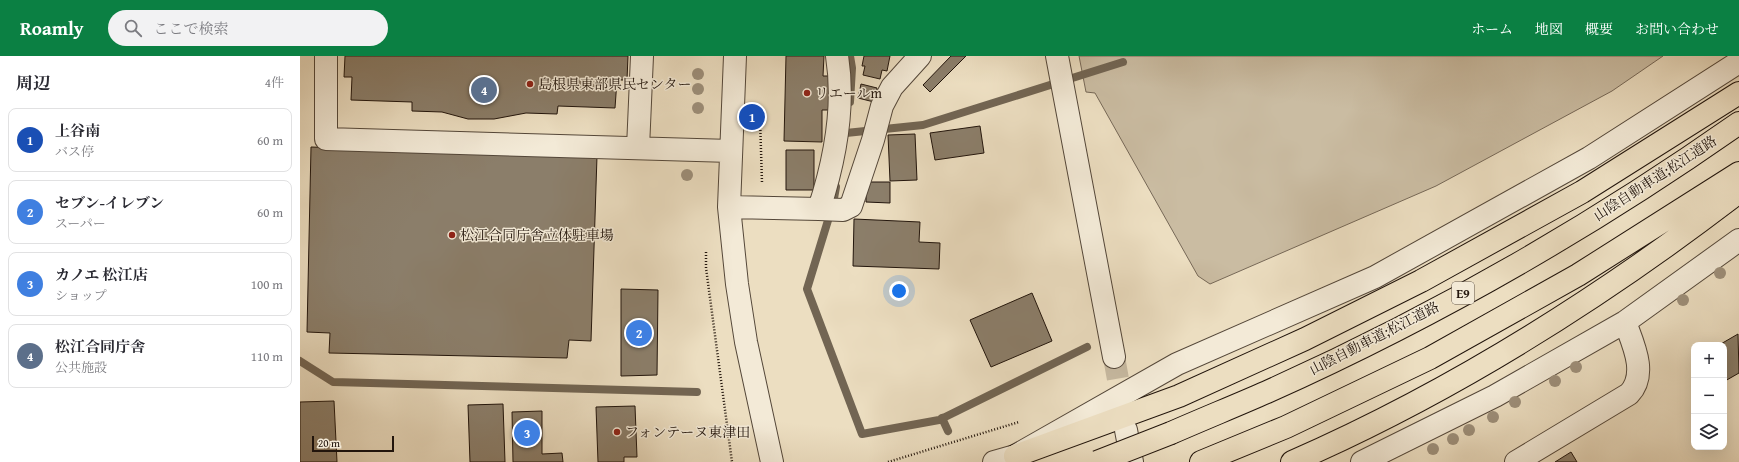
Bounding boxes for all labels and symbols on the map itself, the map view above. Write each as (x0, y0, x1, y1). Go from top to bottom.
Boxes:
place label: 島根県東部県民センター (538, 74, 691, 94)
pin: 4 (471, 75, 497, 105)
marker: 島根県東部県民センター (525, 79, 535, 89)
place label: リエールm (815, 83, 882, 103)
marker: リエールm (802, 88, 812, 98)
pin: 1 (739, 102, 765, 132)
street label: 山陰自動車道;松江道路 (1589, 131, 1721, 225)
place label: 松江合同庁舎立体駐車場 (460, 225, 614, 245)
marker: 松江合同庁舎立体駐車場 (447, 230, 457, 240)
your location (889, 281, 909, 301)
road number: E9 (1452, 282, 1474, 304)
street label: 山陰自動車道;松江道路 (1306, 297, 1442, 379)
pin: 2 (626, 318, 652, 348)
pin: 3 (514, 418, 540, 448)
place label: フォンテーヌ東津田 (625, 422, 750, 442)
marker: フォンテーヌ東津田 (612, 427, 622, 437)
scale bar (312, 434, 394, 453)

